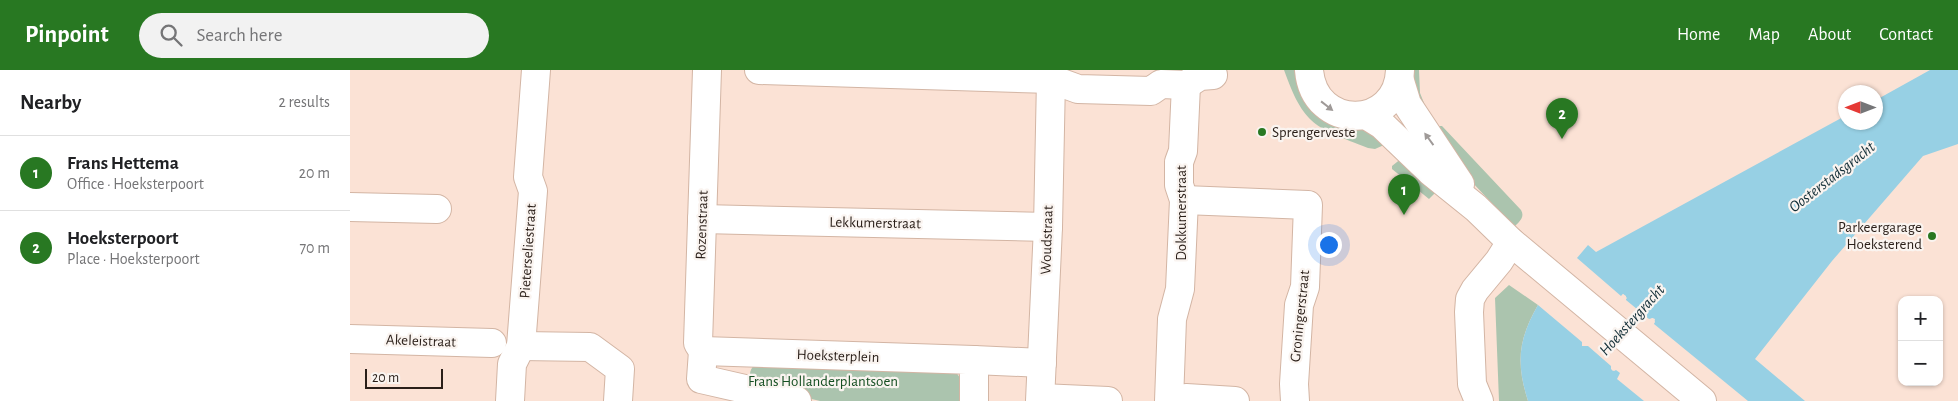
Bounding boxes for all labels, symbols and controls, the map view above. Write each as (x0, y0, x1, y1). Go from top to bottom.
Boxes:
search box (139, 13, 489, 58)
icon: search (157, 21, 185, 49)
text: Pinpoint (25, 23, 109, 47)
text: Search here (197, 26, 283, 45)
text: Home (1677, 26, 1720, 44)
text: Map (1748, 26, 1780, 44)
text: About (1808, 26, 1851, 44)
text: Contact (1879, 26, 1933, 44)
north arrow (1838, 85, 1883, 130)
text: Nearby (20, 92, 81, 113)
text: 2 results (278, 94, 330, 110)
pin: 2 (1546, 98, 1578, 139)
one-way arrow (1320, 101, 1333, 112)
place label: Sprengerveste (1272, 125, 1355, 140)
marker: Sprengerveste (1256, 126, 1268, 138)
one-way arrow (1424, 132, 1434, 146)
water label: Oosterstadsgracht (1786, 138, 1879, 215)
text: Frans Hettema (67, 154, 179, 173)
text: 1 (33, 165, 39, 181)
text: 20 m (299, 165, 330, 181)
street label: Dokkumerstraat (1174, 165, 1189, 261)
pin: 1 (1388, 174, 1420, 215)
text: Office · Hoeksterpoort (67, 176, 204, 192)
street label: Rozenstraat (693, 190, 711, 260)
street label: Pieterseliestraat (517, 203, 539, 299)
street label: Woudstraat (1038, 205, 1056, 275)
street label: Lekkumerstraat (829, 215, 921, 231)
place label: Parkeergarage Hoeksterend (1838, 220, 1922, 252)
text: Hoeksterpoort (67, 229, 178, 248)
marker: Parkeergarage Hoeksterend (1926, 230, 1938, 242)
your location (1316, 232, 1342, 258)
text: 2 (32, 240, 40, 256)
text: 70 m (299, 240, 330, 256)
text: Place · Hoeksterpoort (67, 251, 200, 267)
street label: Groningerstraat (1288, 269, 1312, 363)
water label: Hoekstergracht (1596, 281, 1668, 358)
map controls (1898, 296, 1943, 386)
button: + (1898, 296, 1943, 341)
street label: Akeleistraat (386, 332, 457, 350)
button: − (1898, 341, 1943, 386)
street label: Hoeksterplein (796, 347, 880, 365)
scale bar (365, 366, 442, 389)
text: 20 m (372, 371, 399, 385)
park label: Frans Hollanderplantsoen (748, 374, 898, 389)

